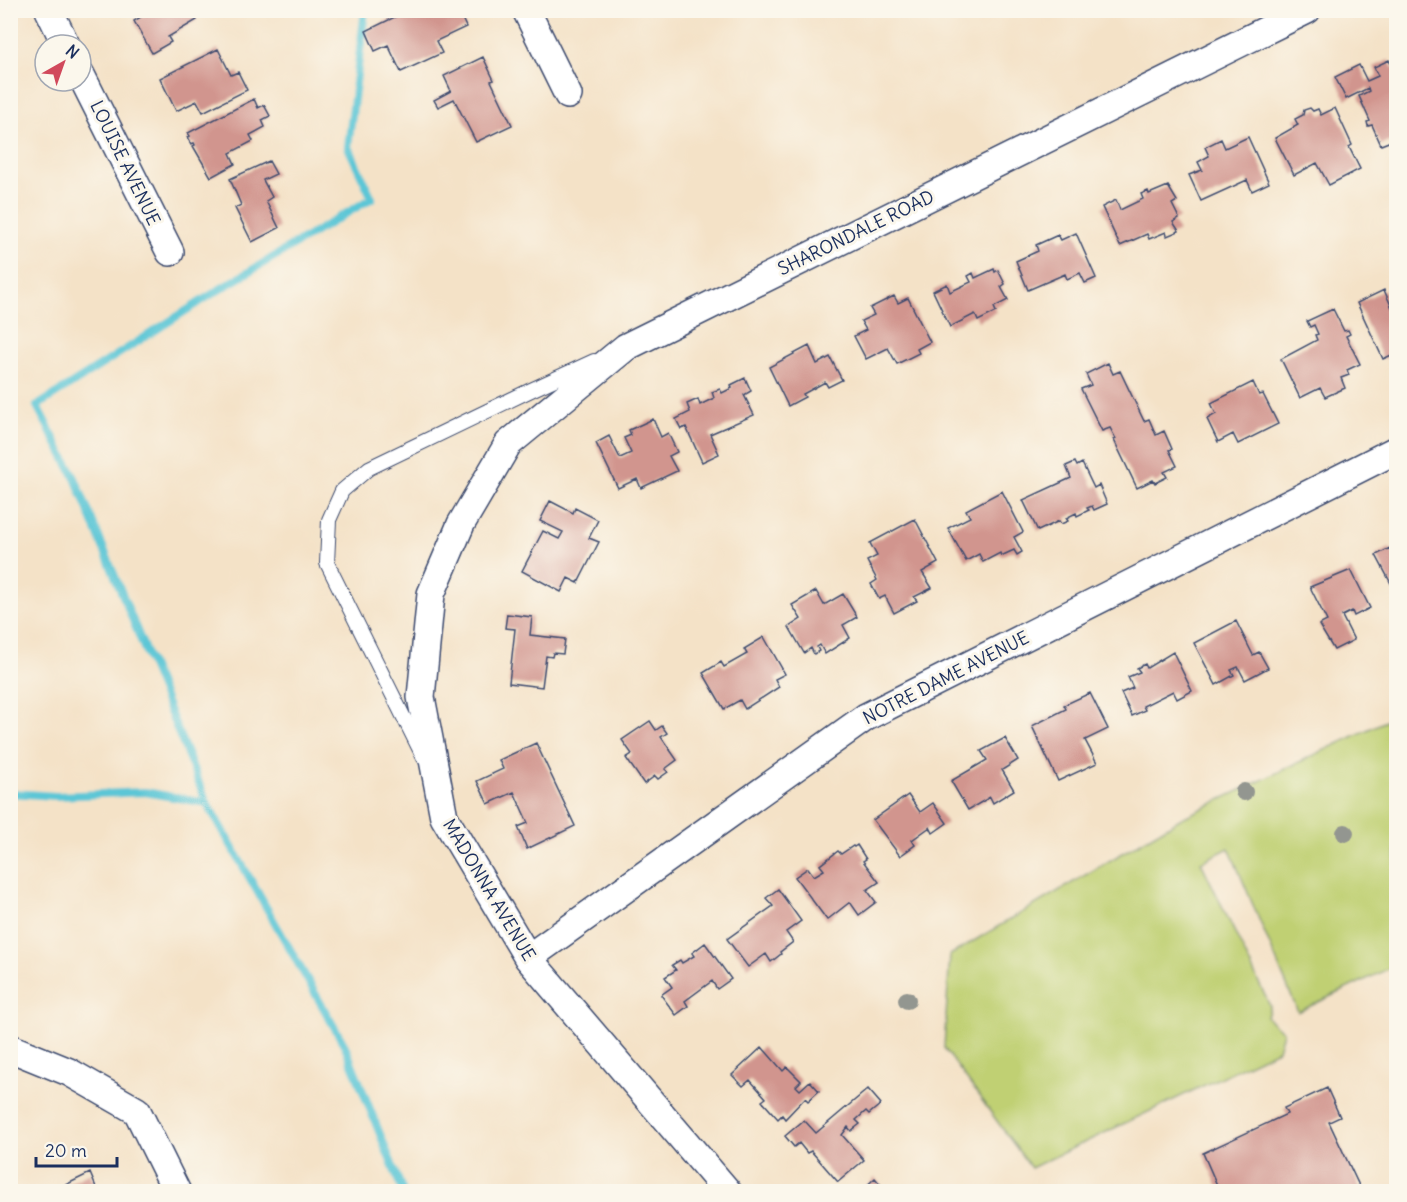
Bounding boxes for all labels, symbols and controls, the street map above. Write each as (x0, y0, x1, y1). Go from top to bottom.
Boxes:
north arrow (33, 33, 93, 93)
text: N (62, 40, 83, 63)
street label: LOUISE AVENUE (85, 97, 166, 229)
street label: SHARONDALE ROAD (774, 185, 938, 280)
street label: NOTRE DAME AVENUE (859, 626, 1033, 729)
street label: MADONNA AVENUE (438, 815, 541, 965)
scale bar (36, 1130, 117, 1168)
text: 20 m (45, 1139, 87, 1162)

